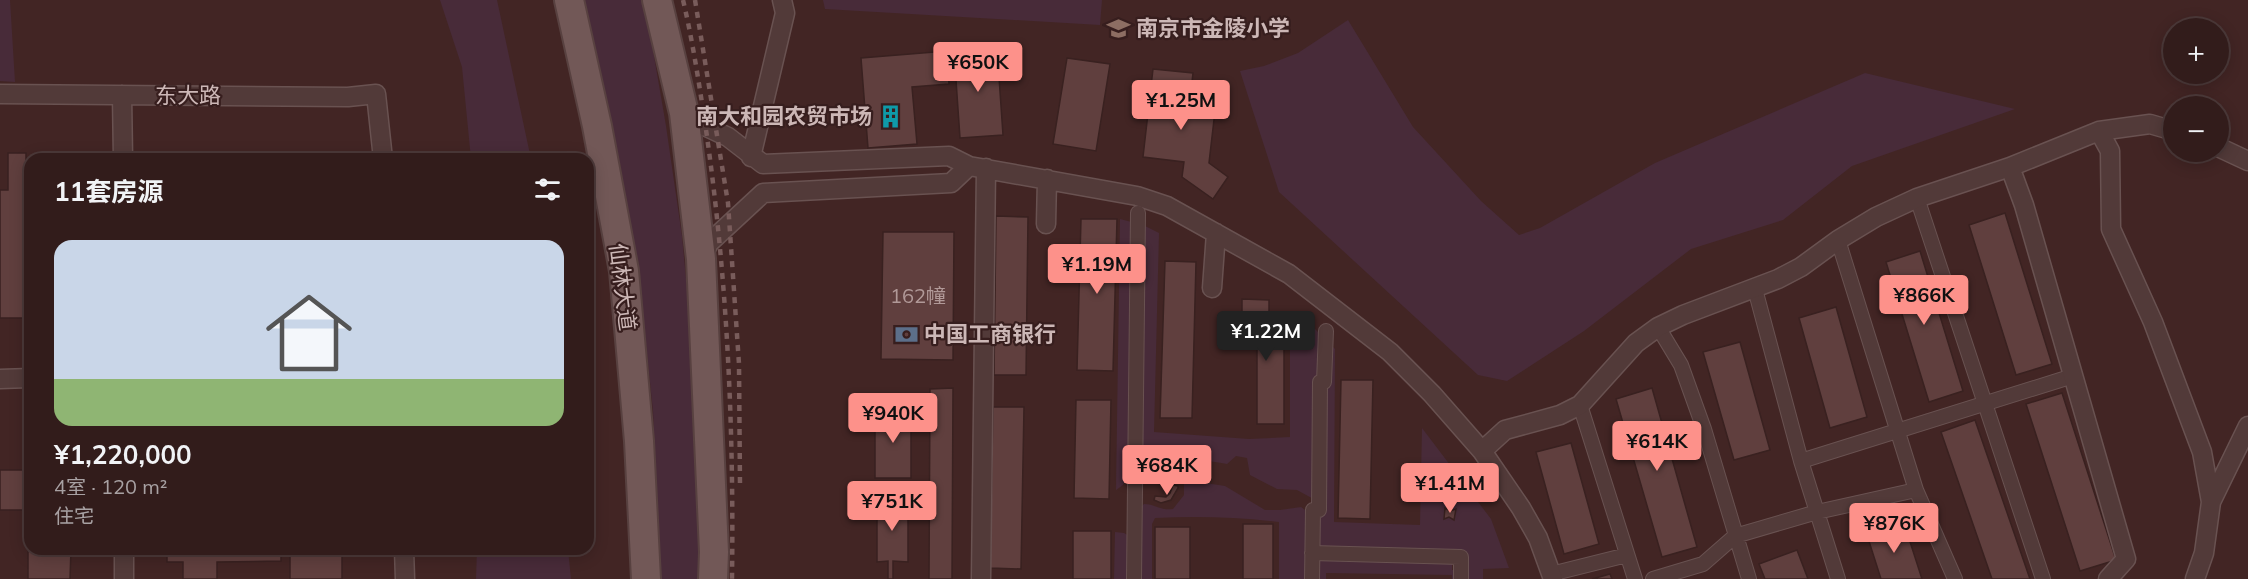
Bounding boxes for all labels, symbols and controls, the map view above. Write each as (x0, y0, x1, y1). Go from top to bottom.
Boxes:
place label: 南京市金陵小学 (1136, 14, 1290, 42)
school or university icon: 南京市金陵小学 (1105, 15, 1131, 41)
map controls (2163, 18, 2229, 162)
button: + (2163, 18, 2229, 84)
pin: ¥650K (936, 42, 1020, 93)
text: ¥650K (947, 49, 1009, 74)
pin: ¥1.25M (1132, 80, 1230, 131)
street label: 东大路 (155, 81, 221, 109)
text: ¥1.25M (1146, 87, 1216, 112)
button: − (2163, 96, 2229, 162)
place label: 南大和园农贸市场 (696, 102, 872, 130)
building icon: 南大和园农贸市场 (877, 103, 903, 129)
icon: filters (531, 173, 564, 206)
text: 11套房源 (54, 175, 163, 208)
street label: 仙林大道 (604, 242, 642, 332)
pin: ¥1.19M (1048, 244, 1146, 295)
text: ¥1.19M (1062, 251, 1132, 276)
pin: ¥866K (1882, 275, 1966, 326)
icon: home (255, 279, 363, 387)
text: ¥866K (1893, 282, 1955, 307)
house number: 162幢 (890, 283, 946, 308)
pin: ¥1.22M (1217, 311, 1315, 362)
text: ¥1.22M (1231, 318, 1301, 343)
place label: 中国工商银行 (924, 320, 1056, 348)
bank icon: 中国工商银行 (893, 321, 919, 347)
pin: ¥940K (851, 393, 935, 444)
text: ¥940K (862, 400, 924, 425)
pin: ¥614K (1615, 421, 1699, 472)
text: ¥614K (1626, 428, 1688, 453)
text: ¥1,220,000 (54, 438, 192, 471)
pin: ¥684K (1125, 445, 1209, 496)
text: ¥684K (1136, 452, 1198, 477)
pin: ¥1.41M (1401, 463, 1499, 514)
text: ¥1.41M (1415, 470, 1485, 495)
text: 4室 · 120 m² (54, 474, 167, 499)
pin: ¥751K (850, 481, 934, 532)
text: ¥751K (861, 488, 923, 513)
text: 住宅 (54, 503, 94, 528)
pin: ¥876K (1852, 503, 1936, 554)
text: ¥876K (1863, 510, 1925, 535)

